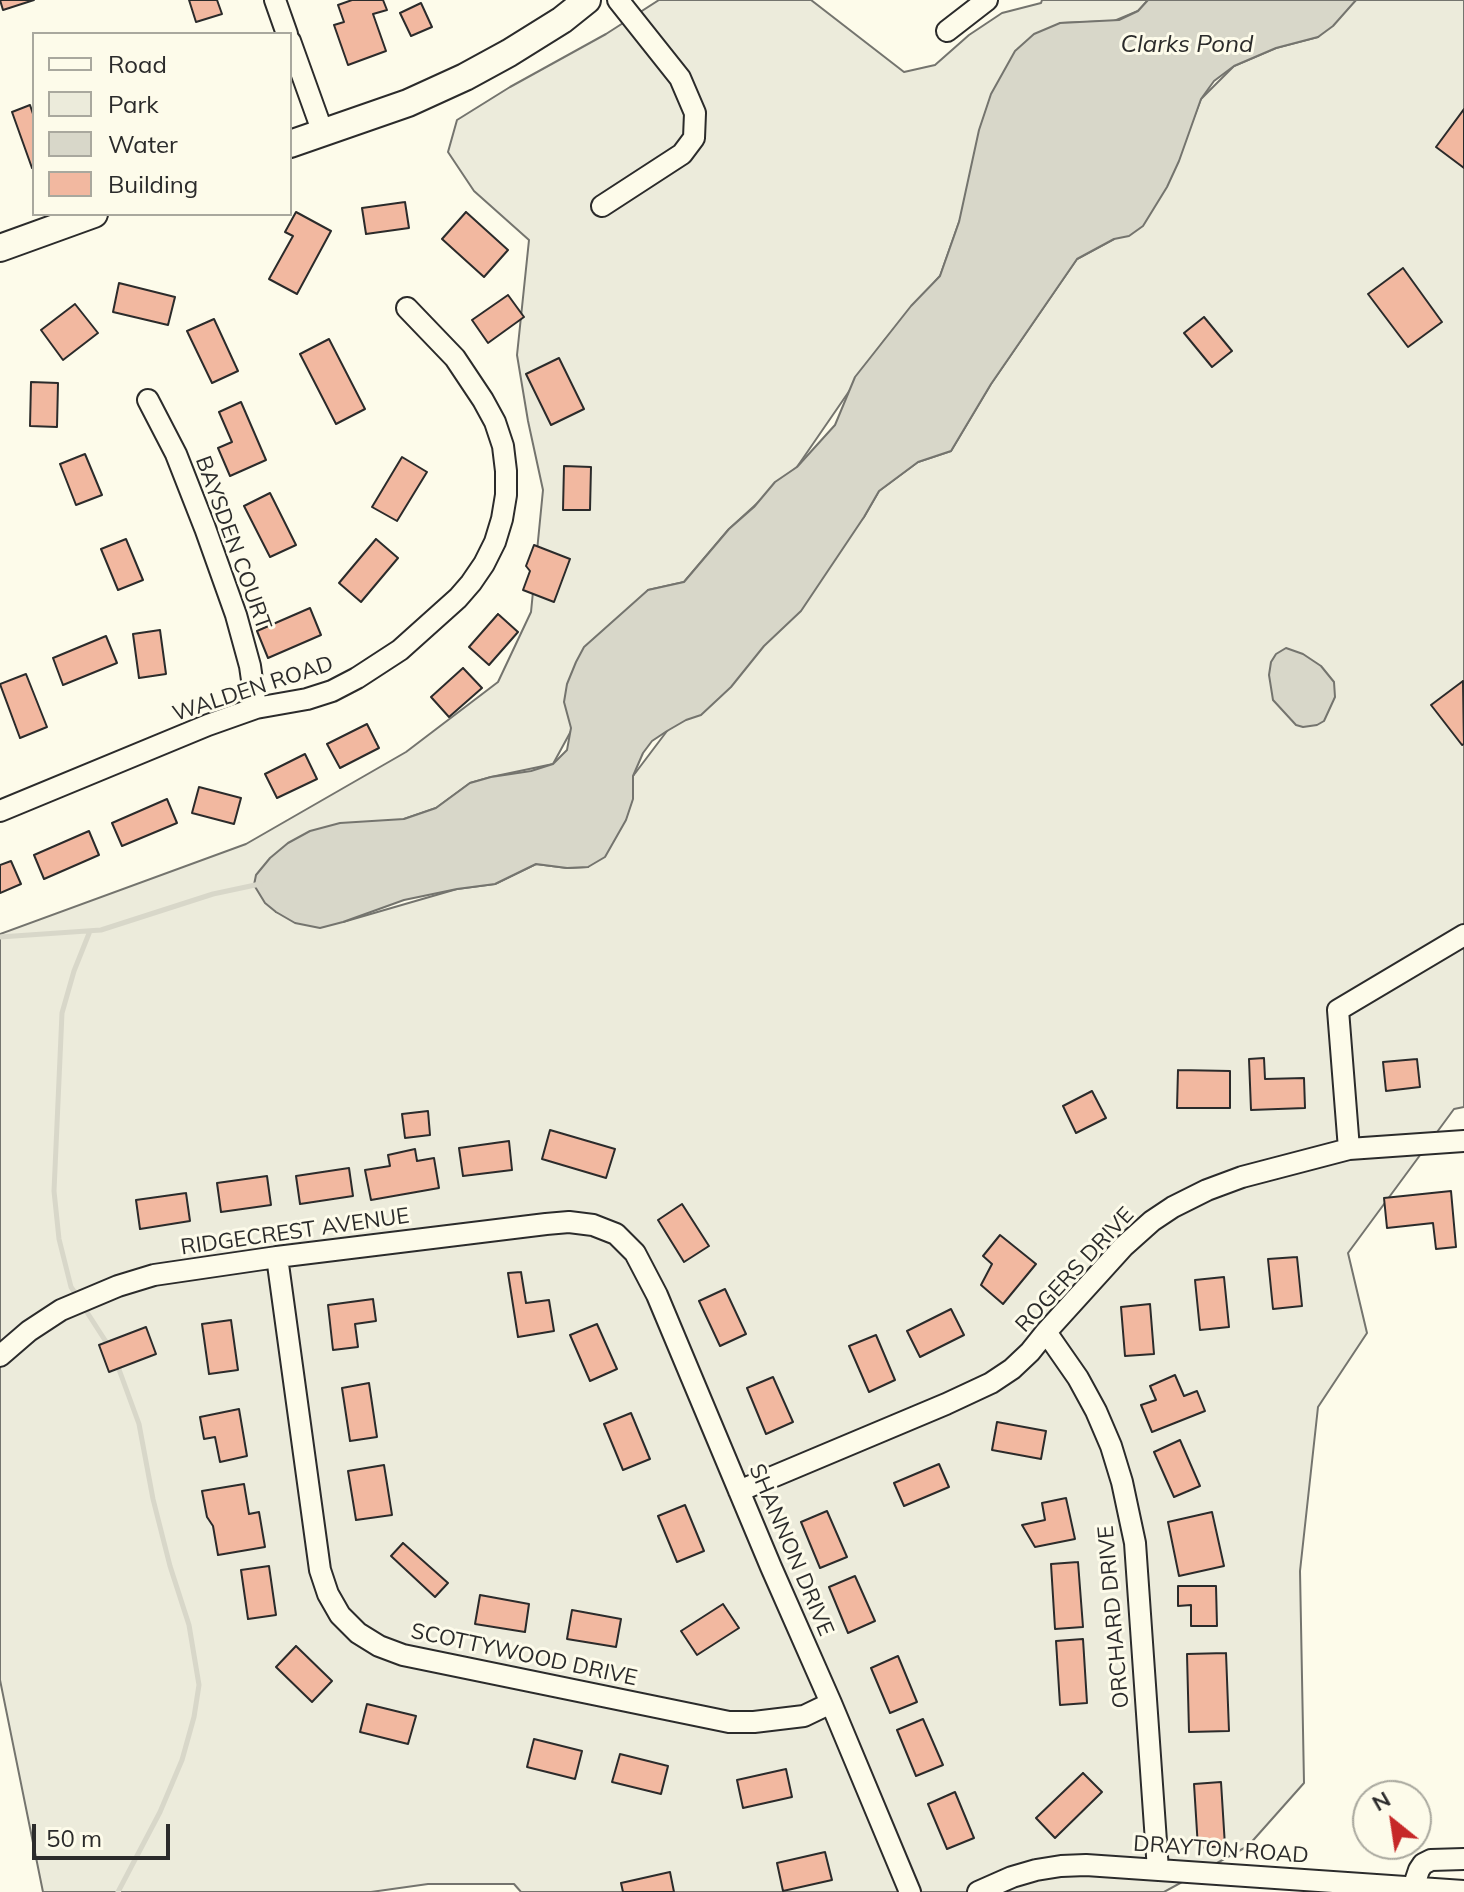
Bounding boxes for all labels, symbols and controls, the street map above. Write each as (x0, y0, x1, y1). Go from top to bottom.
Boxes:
water label: Clarks Pond (1121, 31, 1253, 59)
legend (32, 32, 292, 216)
text: Road (108, 49, 167, 79)
text: Park (108, 89, 159, 119)
text: Water (108, 129, 178, 159)
text: Building (108, 169, 198, 199)
street label: BAYSDEN COURT (189, 452, 277, 634)
street label: WALDEN ROAD (169, 651, 337, 727)
street label: ROGERS DRIVE (1010, 1202, 1140, 1338)
street label: RIDGECREST AVENUE (179, 1203, 411, 1261)
street label: SHANNON DRIVE (743, 1460, 839, 1640)
street label: ORCHARD DRIVE (1093, 1525, 1135, 1709)
street label: SCOTTYWOOD DRIVE (408, 1618, 640, 1692)
north arrow (1352, 1780, 1432, 1860)
text: N (1367, 1785, 1395, 1817)
scale bar (36, 1808, 174, 1858)
text: 50 m (46, 1823, 102, 1853)
street label: DRAYTON ROAD (1132, 1831, 1310, 1869)

